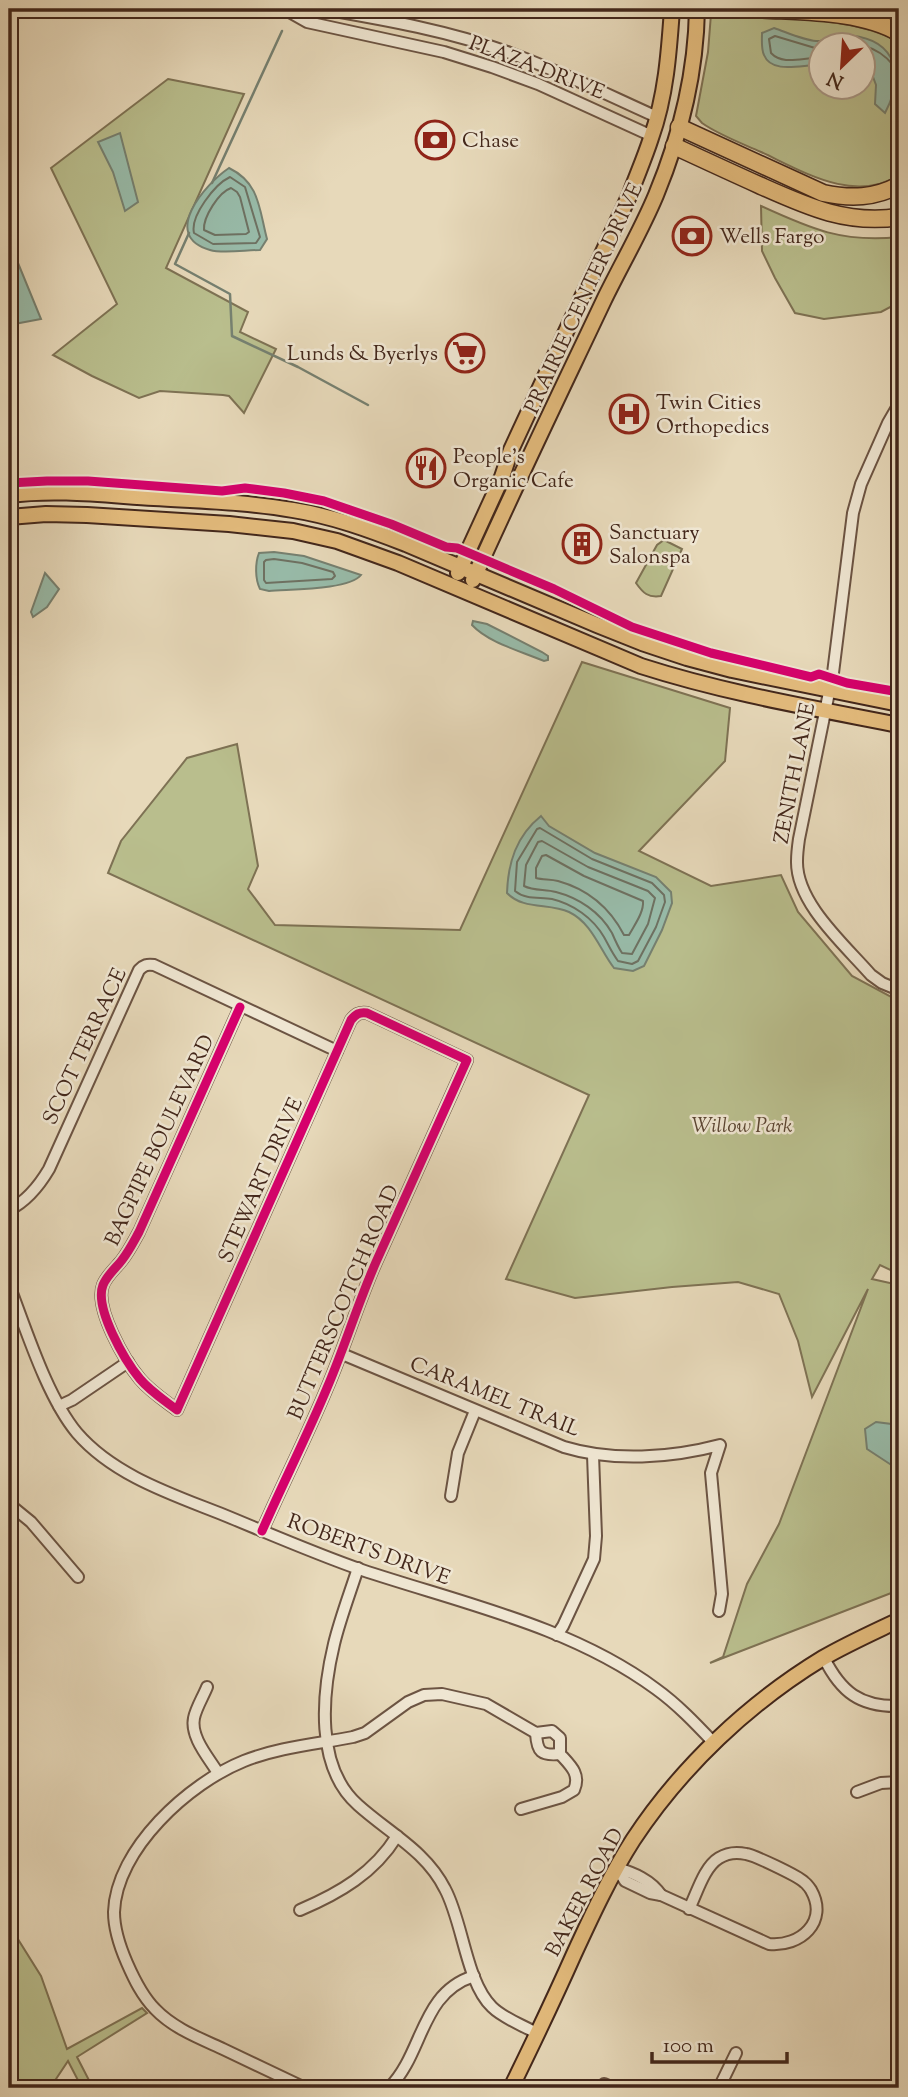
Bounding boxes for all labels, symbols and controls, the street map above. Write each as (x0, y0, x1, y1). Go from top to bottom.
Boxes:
street label: PLAZA DRIVE (464, 29, 609, 109)
north arrow (806, 32, 876, 102)
text: N (823, 64, 848, 95)
bank icon: Chase (414, 119, 456, 161)
place label: Chase (462, 127, 519, 157)
street label: PRAIRIE CENTER DRIVE (518, 178, 652, 419)
bank icon: Wells Fargo (671, 215, 713, 257)
place label: Wells Fargo (719, 223, 825, 253)
supermarket icon: Lunds & Byerlys (444, 332, 486, 374)
place label: Lunds & Byerlys (287, 340, 438, 370)
place label: Twin Cities Orthopedics (656, 389, 769, 443)
hospital icon: Twin Cities Orthopedics (608, 393, 650, 435)
place label: People's Organic Cafe (453, 443, 574, 497)
restaurant icon: People's Organic Cafe (405, 447, 447, 489)
place label: Sanctuary Salonspa (609, 519, 700, 573)
building icon: Sanctuary Salonspa (561, 523, 603, 565)
street label: ZENITH LANE (768, 700, 824, 847)
street label: SCOT TERRACE (36, 963, 135, 1130)
street label: BAGPIPE BOULEVARD (99, 1030, 223, 1251)
street label: STEWART DRIVE (212, 1093, 312, 1268)
park label: Willow Park (691, 1112, 793, 1142)
street label: BUTTERSCOTCH ROAD (282, 1181, 408, 1425)
street label: CARAMEL TRAIL (405, 1350, 584, 1446)
street label: ROBERTS DRIVE (283, 1507, 454, 1594)
street label: BAKER ROAD (539, 1823, 632, 1963)
scale bar (652, 2020, 787, 2064)
text: 100 m (663, 2032, 714, 2062)

